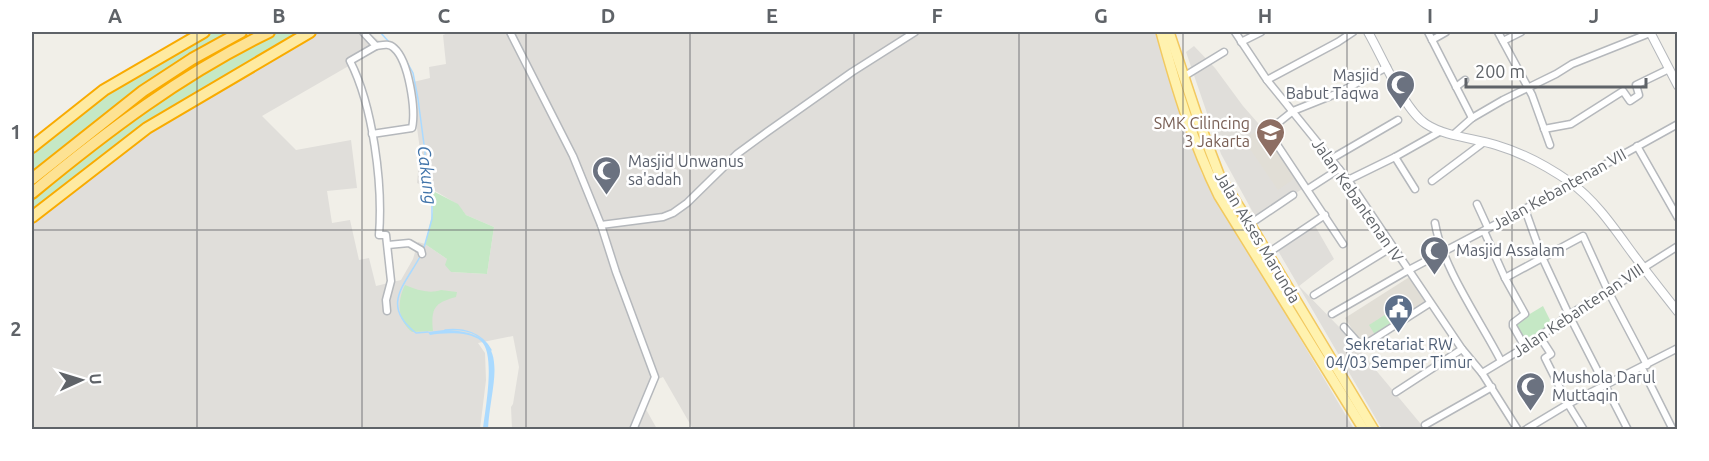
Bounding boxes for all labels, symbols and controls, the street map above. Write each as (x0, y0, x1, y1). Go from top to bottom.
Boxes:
text: A (108, 4, 122, 27)
text: B (272, 4, 286, 27)
text: C (438, 4, 451, 27)
text: D (601, 4, 615, 27)
text: E (766, 4, 778, 27)
text: F (931, 4, 943, 27)
text: G (1094, 4, 1108, 27)
text: H (1258, 4, 1272, 27)
text: I (1427, 4, 1433, 27)
text: J (1589, 4, 1599, 27)
scale bar (1466, 51, 1646, 89)
text: 200 m (1475, 61, 1525, 81)
place label: Masjid Babut Taqwa (1286, 66, 1379, 102)
mosque icon: Masjid Babut Taqwa (1384, 68, 1416, 110)
place label: SMK Cilincing 3 Jakarta (1154, 114, 1250, 150)
school or university icon: SMK Cilincing 3 Jakarta (1255, 116, 1287, 158)
text: 1 (10, 120, 22, 143)
street label: Jalan Kebantenan IV (1309, 135, 1407, 265)
water label: Cakung (414, 144, 442, 206)
street label: Jalan Kebantenan VII (1489, 145, 1629, 233)
place label: Masjid Unwanus sa'adah (628, 152, 744, 188)
mosque icon: Masjid Unwanus sa'adah (591, 154, 623, 196)
street label: Jalan Akses Marunda (1212, 168, 1304, 306)
mosque icon: Masjid Assalam (1419, 234, 1451, 276)
place label: Masjid Assalam (1456, 241, 1565, 259)
street label: Jalan Kebantenan VIII (1509, 259, 1647, 361)
public building icon: Sekretariat RW 04/03 Semper Timur (1383, 292, 1415, 334)
text: 2 (10, 317, 22, 340)
place label: Sekretariat RW 04/03 Semper Timur (1326, 335, 1472, 371)
north arrow (51, 350, 111, 410)
place label: Mushola Darul Muttaqin (1552, 368, 1656, 404)
mosque icon: Mushola Darul Muttaqin (1515, 370, 1547, 412)
text: U (87, 373, 105, 385)

